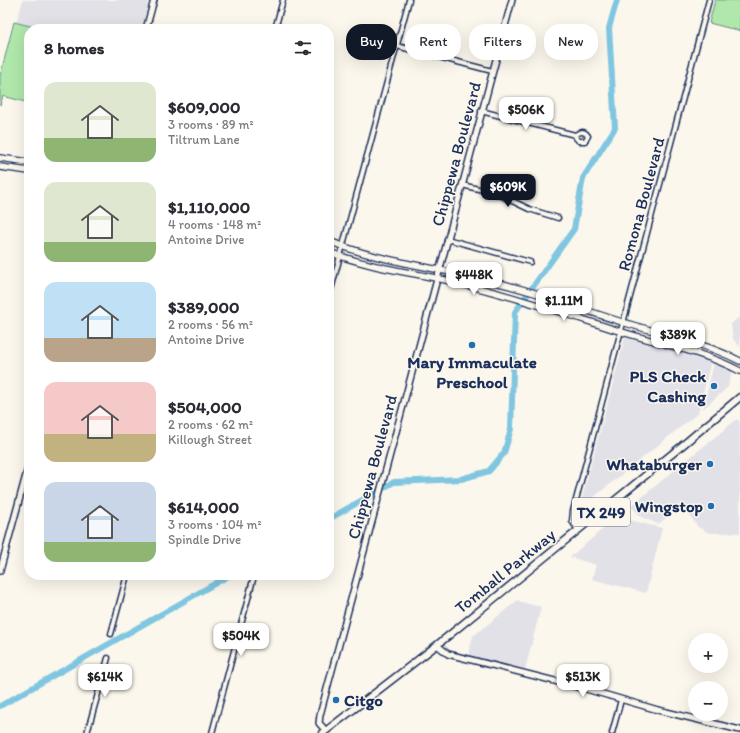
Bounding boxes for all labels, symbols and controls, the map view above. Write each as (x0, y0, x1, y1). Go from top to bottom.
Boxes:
chip: Buy (346, 24, 397, 60)
chip: Rent (405, 24, 461, 60)
chip: Filters (469, 24, 536, 60)
chip: New (544, 24, 598, 60)
icon: filters (292, 37, 314, 59)
text: 8 homes (44, 38, 104, 58)
street label: Chippewa Boulevard (427, 80, 485, 228)
text: $609,000 (168, 97, 240, 117)
pin: $506K (498, 97, 554, 131)
icon: home (76, 98, 124, 146)
text: $506K (508, 102, 544, 117)
text: 3 rooms · 89 m² (168, 117, 254, 132)
text: Tiltrum Lane (168, 132, 240, 147)
street label: Romona Boulevard (614, 134, 669, 273)
pin: $609K (480, 174, 536, 208)
text: $609K (490, 179, 526, 194)
text: $1,110,000 (168, 197, 250, 217)
icon: home (76, 198, 124, 246)
text: 4 rooms · 148 m² (168, 217, 261, 232)
text: Antoine Drive (168, 232, 244, 247)
pin: $448K (446, 262, 502, 296)
text: $448K (455, 267, 493, 282)
pin: $1.11M (531, 288, 597, 322)
text: $1.11M (545, 293, 583, 308)
text: $389,000 (168, 297, 240, 317)
icon: home (76, 298, 124, 346)
text: 2 rooms · 56 m² (168, 317, 253, 332)
pin: $389K (650, 322, 706, 356)
text: $389K (660, 327, 696, 342)
text: Antoine Drive (168, 332, 244, 347)
marker: Mary Immaculate Preschool (467, 340, 477, 350)
place label: Mary Immaculate Preschool (407, 352, 537, 392)
place label: PLS Check Cashing (630, 366, 706, 407)
marker: PLS Check Cashing (709, 381, 719, 391)
street label: Chippewa Boulevard (343, 393, 401, 541)
text: $504,000 (168, 397, 242, 417)
icon: home (76, 398, 124, 446)
text: 2 rooms · 62 m² (168, 417, 253, 432)
text: Killough Street (168, 432, 252, 447)
place label: Whataburger (606, 454, 702, 475)
marker: Whataburger (705, 459, 715, 469)
place label: Wingstop (635, 496, 704, 517)
text: $614,000 (168, 497, 239, 517)
icon: home (76, 498, 124, 546)
road number: TX 249 (572, 498, 630, 526)
marker: Wingstop (706, 501, 716, 511)
text: 3 rooms · 104 m² (168, 517, 261, 532)
street label: Tomball Parkway (451, 524, 559, 618)
text: Spindle Drive (168, 532, 241, 547)
pin: $504K (213, 623, 269, 657)
text: $504K (222, 628, 260, 643)
map controls (688, 633, 728, 721)
button: + (688, 633, 728, 673)
pin: $614K (77, 664, 133, 698)
pin: $513K (555, 664, 611, 698)
text: $614K (87, 669, 123, 684)
text: $513K (566, 669, 600, 684)
button: − (688, 681, 728, 721)
place label: Citgo (344, 690, 383, 711)
marker: Citgo (331, 695, 341, 705)

